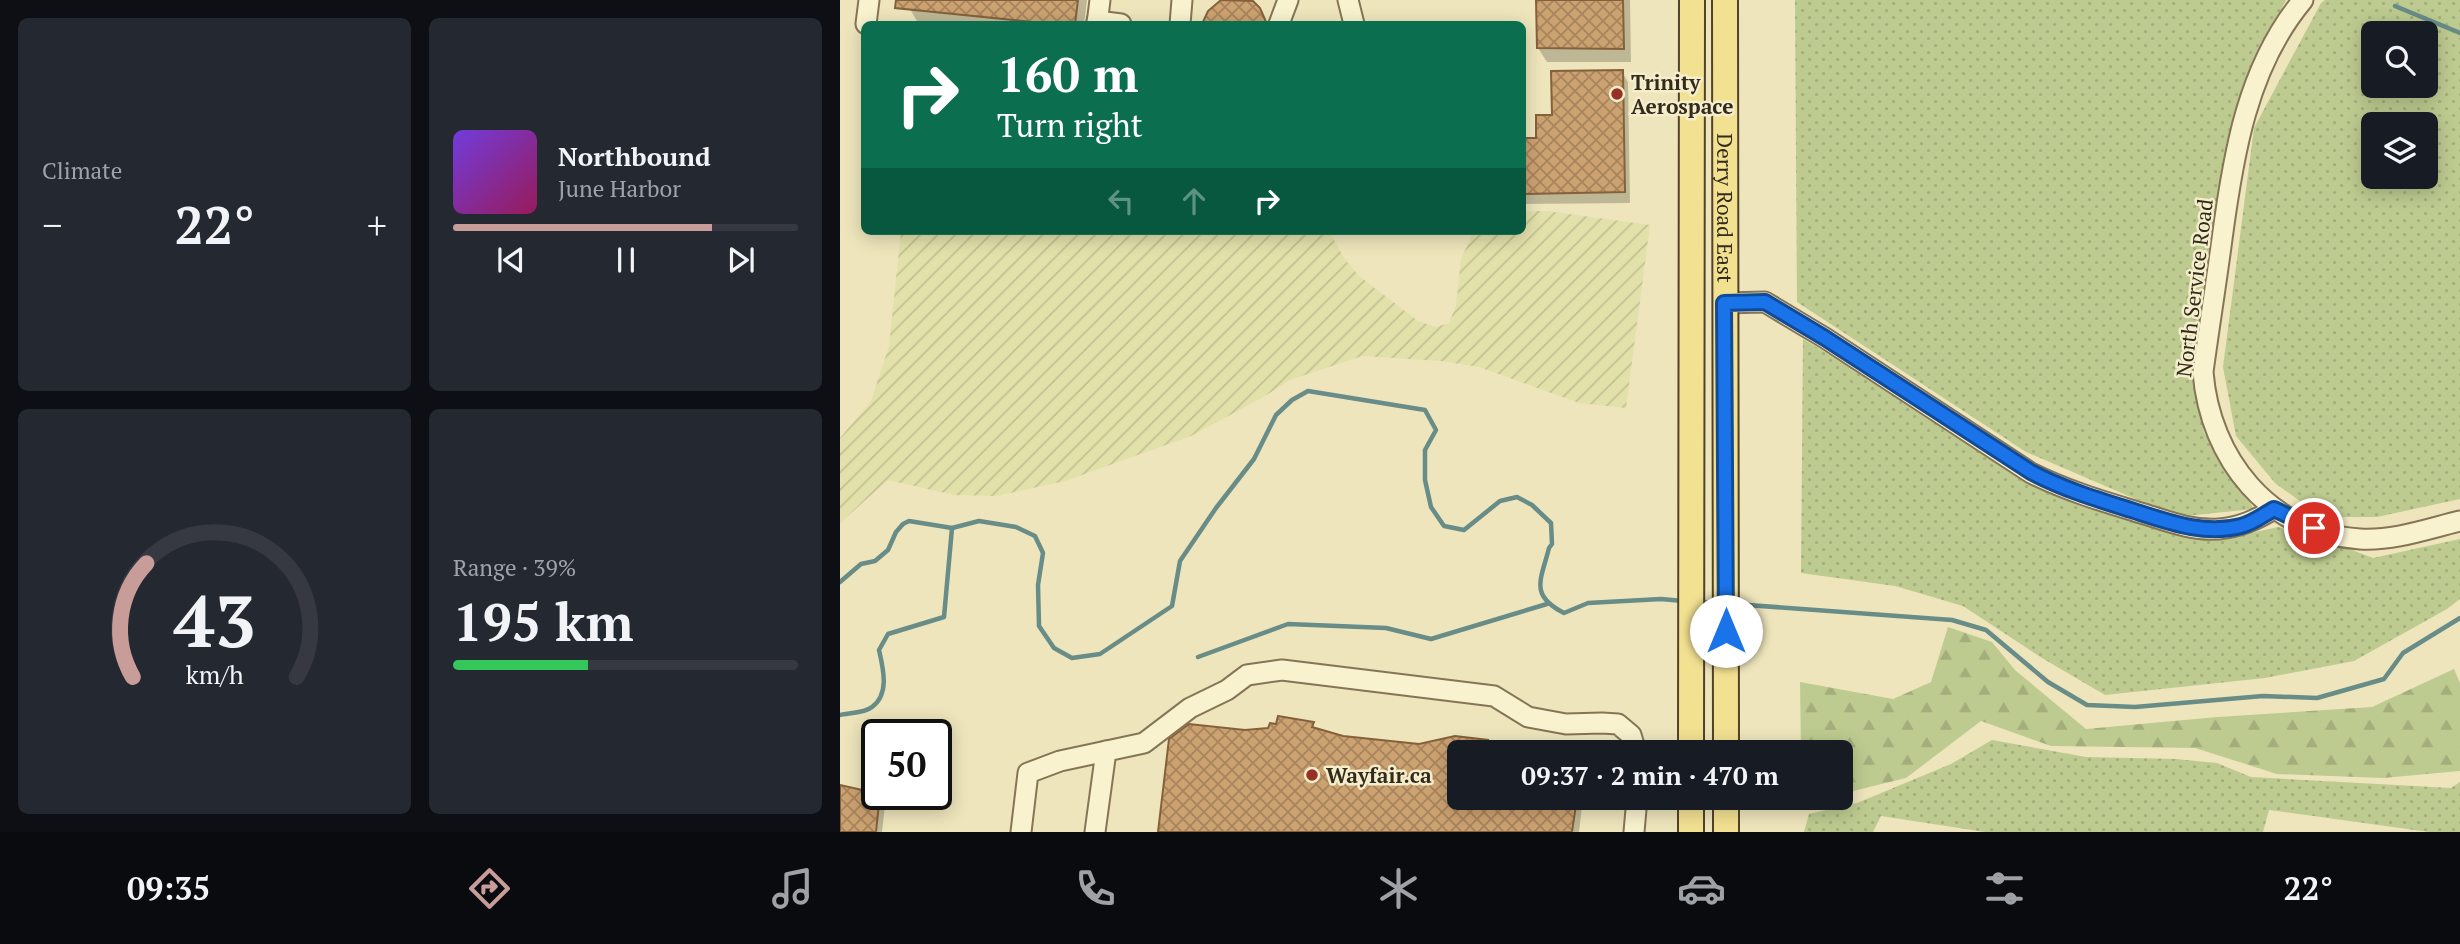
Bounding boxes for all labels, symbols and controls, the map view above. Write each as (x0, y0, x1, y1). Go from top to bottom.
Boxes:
map controls (2361, 21, 2438, 189)
button: search (2361, 21, 2438, 98)
text: 160 m (997, 41, 1139, 106)
icon: right (882, 49, 973, 140)
place label: Trinity Aerospace (1631, 68, 1733, 120)
marker: Trinity Aerospace (1609, 86, 1625, 102)
text: Turn right (997, 104, 1143, 146)
button: layers (2361, 112, 2438, 189)
street label: Derry Road East (1711, 133, 1739, 283)
text: Northbound (558, 139, 711, 173)
text: Climate (42, 155, 122, 186)
text: June Harbor (558, 173, 681, 204)
icon: left (1102, 182, 1140, 220)
icon: ahead (1175, 182, 1213, 220)
icon: right (1248, 182, 1286, 220)
text: 22° (174, 190, 255, 259)
street label: North Service Road (2169, 197, 2219, 379)
text: − (42, 200, 62, 250)
text: + (367, 200, 387, 250)
icon: previous (492, 241, 530, 279)
icon: pause (607, 241, 645, 279)
icon: next (722, 241, 760, 279)
pin (2284, 498, 2344, 558)
icon: arrive (2295, 509, 2333, 547)
text: Range · 39% (453, 552, 576, 583)
text: 43 (173, 572, 256, 669)
text: 195 km (453, 587, 634, 656)
position arrow (1689, 594, 1763, 668)
text: km/h (186, 658, 244, 691)
speed limit sign: 50 (861, 719, 952, 810)
text: 09:37 · 2 min · 470 m (1521, 758, 1779, 792)
place label: Wayfair.ca (1326, 761, 1432, 789)
marker: Wayfair.ca (1304, 767, 1320, 783)
icon: directions (465, 864, 514, 913)
icon: music (768, 864, 817, 913)
icon: phone (1071, 864, 1120, 913)
icon: climate (1374, 864, 1423, 913)
icon: car (1677, 864, 1726, 913)
icon: filters (1980, 864, 2029, 913)
text: 09:35 (127, 867, 210, 909)
text: 22° (2283, 867, 2333, 909)

